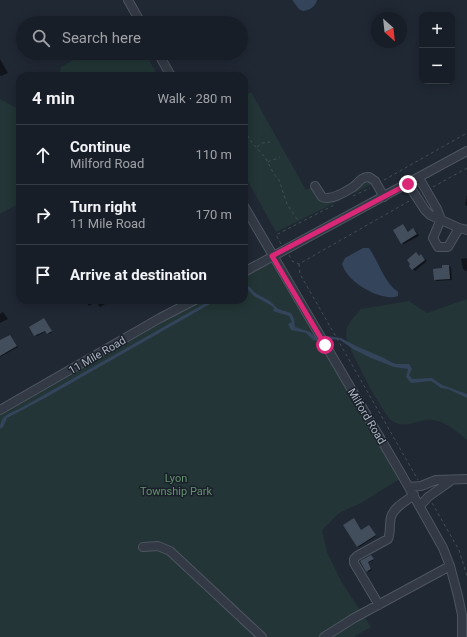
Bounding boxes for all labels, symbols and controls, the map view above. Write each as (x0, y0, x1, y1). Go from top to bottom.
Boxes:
north arrow (371, 12, 407, 48)
map controls (419, 12, 455, 84)
button: + (419, 12, 455, 48)
search box (16, 16, 248, 60)
icon: search (30, 27, 52, 49)
text: Search here (62, 29, 141, 47)
button: − (419, 48, 455, 84)
text: 4 min (32, 88, 75, 108)
text: Walk · 280 m (157, 91, 232, 106)
text: Continue (70, 138, 131, 156)
icon: ahead (32, 144, 54, 166)
text: 110 m (195, 147, 232, 162)
text: Milford Road (70, 156, 144, 171)
route end (399, 175, 417, 193)
text: Turn right (70, 198, 136, 216)
icon: right (32, 204, 54, 226)
text: 170 m (195, 207, 232, 222)
text: 11 Mile Road (70, 216, 145, 231)
icon: arrive (32, 264, 54, 286)
text: Arrive at destination (70, 266, 207, 284)
street label: 11 Mile Road (66, 334, 128, 377)
route start (316, 336, 334, 354)
street label: Milford Road (345, 386, 388, 447)
park label: Lyon Township Park (140, 472, 212, 498)

